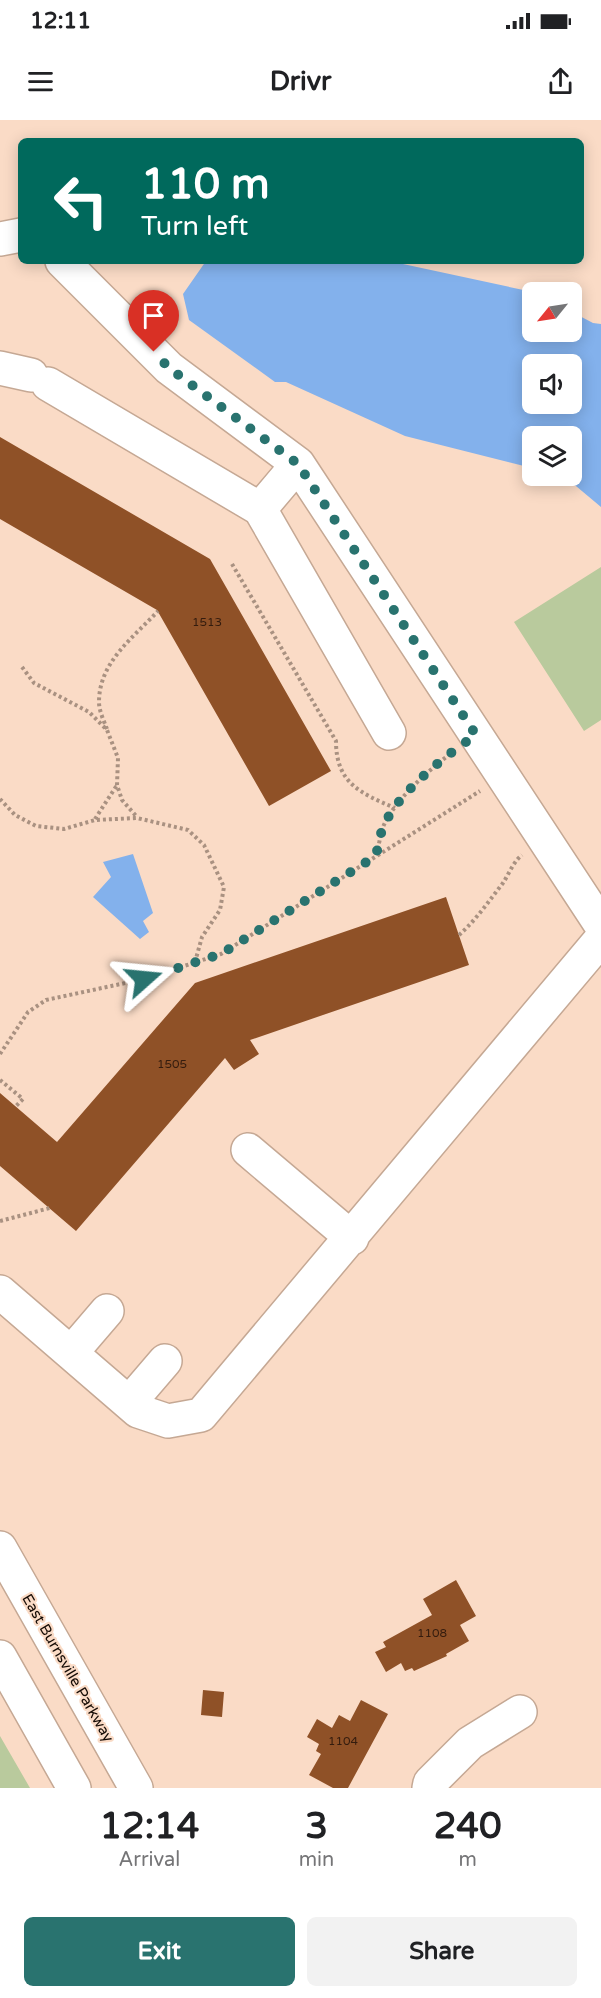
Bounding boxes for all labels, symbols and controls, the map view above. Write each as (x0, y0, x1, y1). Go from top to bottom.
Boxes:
text: 12:11 (30, 8, 91, 34)
icon: menu (24, 65, 57, 98)
text: Drivr (270, 65, 331, 98)
icon: share (544, 65, 577, 98)
text: 110 m (141, 159, 270, 210)
icon: left (42, 162, 120, 240)
text: Turn left (141, 210, 248, 243)
north arrow (522, 282, 582, 342)
map controls (522, 282, 582, 486)
pin (128, 290, 179, 352)
icon: arrive (137, 299, 170, 332)
button: sound (522, 354, 582, 414)
button: layers (522, 426, 582, 486)
house number: 1513 (192, 615, 222, 629)
position arrow (112, 947, 176, 1011)
house number: 1505 (157, 1057, 187, 1071)
street label: East Burnsville Parkway (18, 1591, 118, 1745)
house number: 1108 (417, 1626, 447, 1640)
house number: 1104 (328, 1734, 359, 1748)
text: 12:14 (99, 1805, 199, 1848)
text: 3 (305, 1805, 328, 1848)
text: 240 (434, 1805, 502, 1848)
text: Arrival (118, 1848, 180, 1872)
text: min (299, 1848, 334, 1872)
text: m (458, 1848, 477, 1872)
button: Exit (24, 1917, 295, 1986)
button: Share (307, 1917, 577, 1986)

